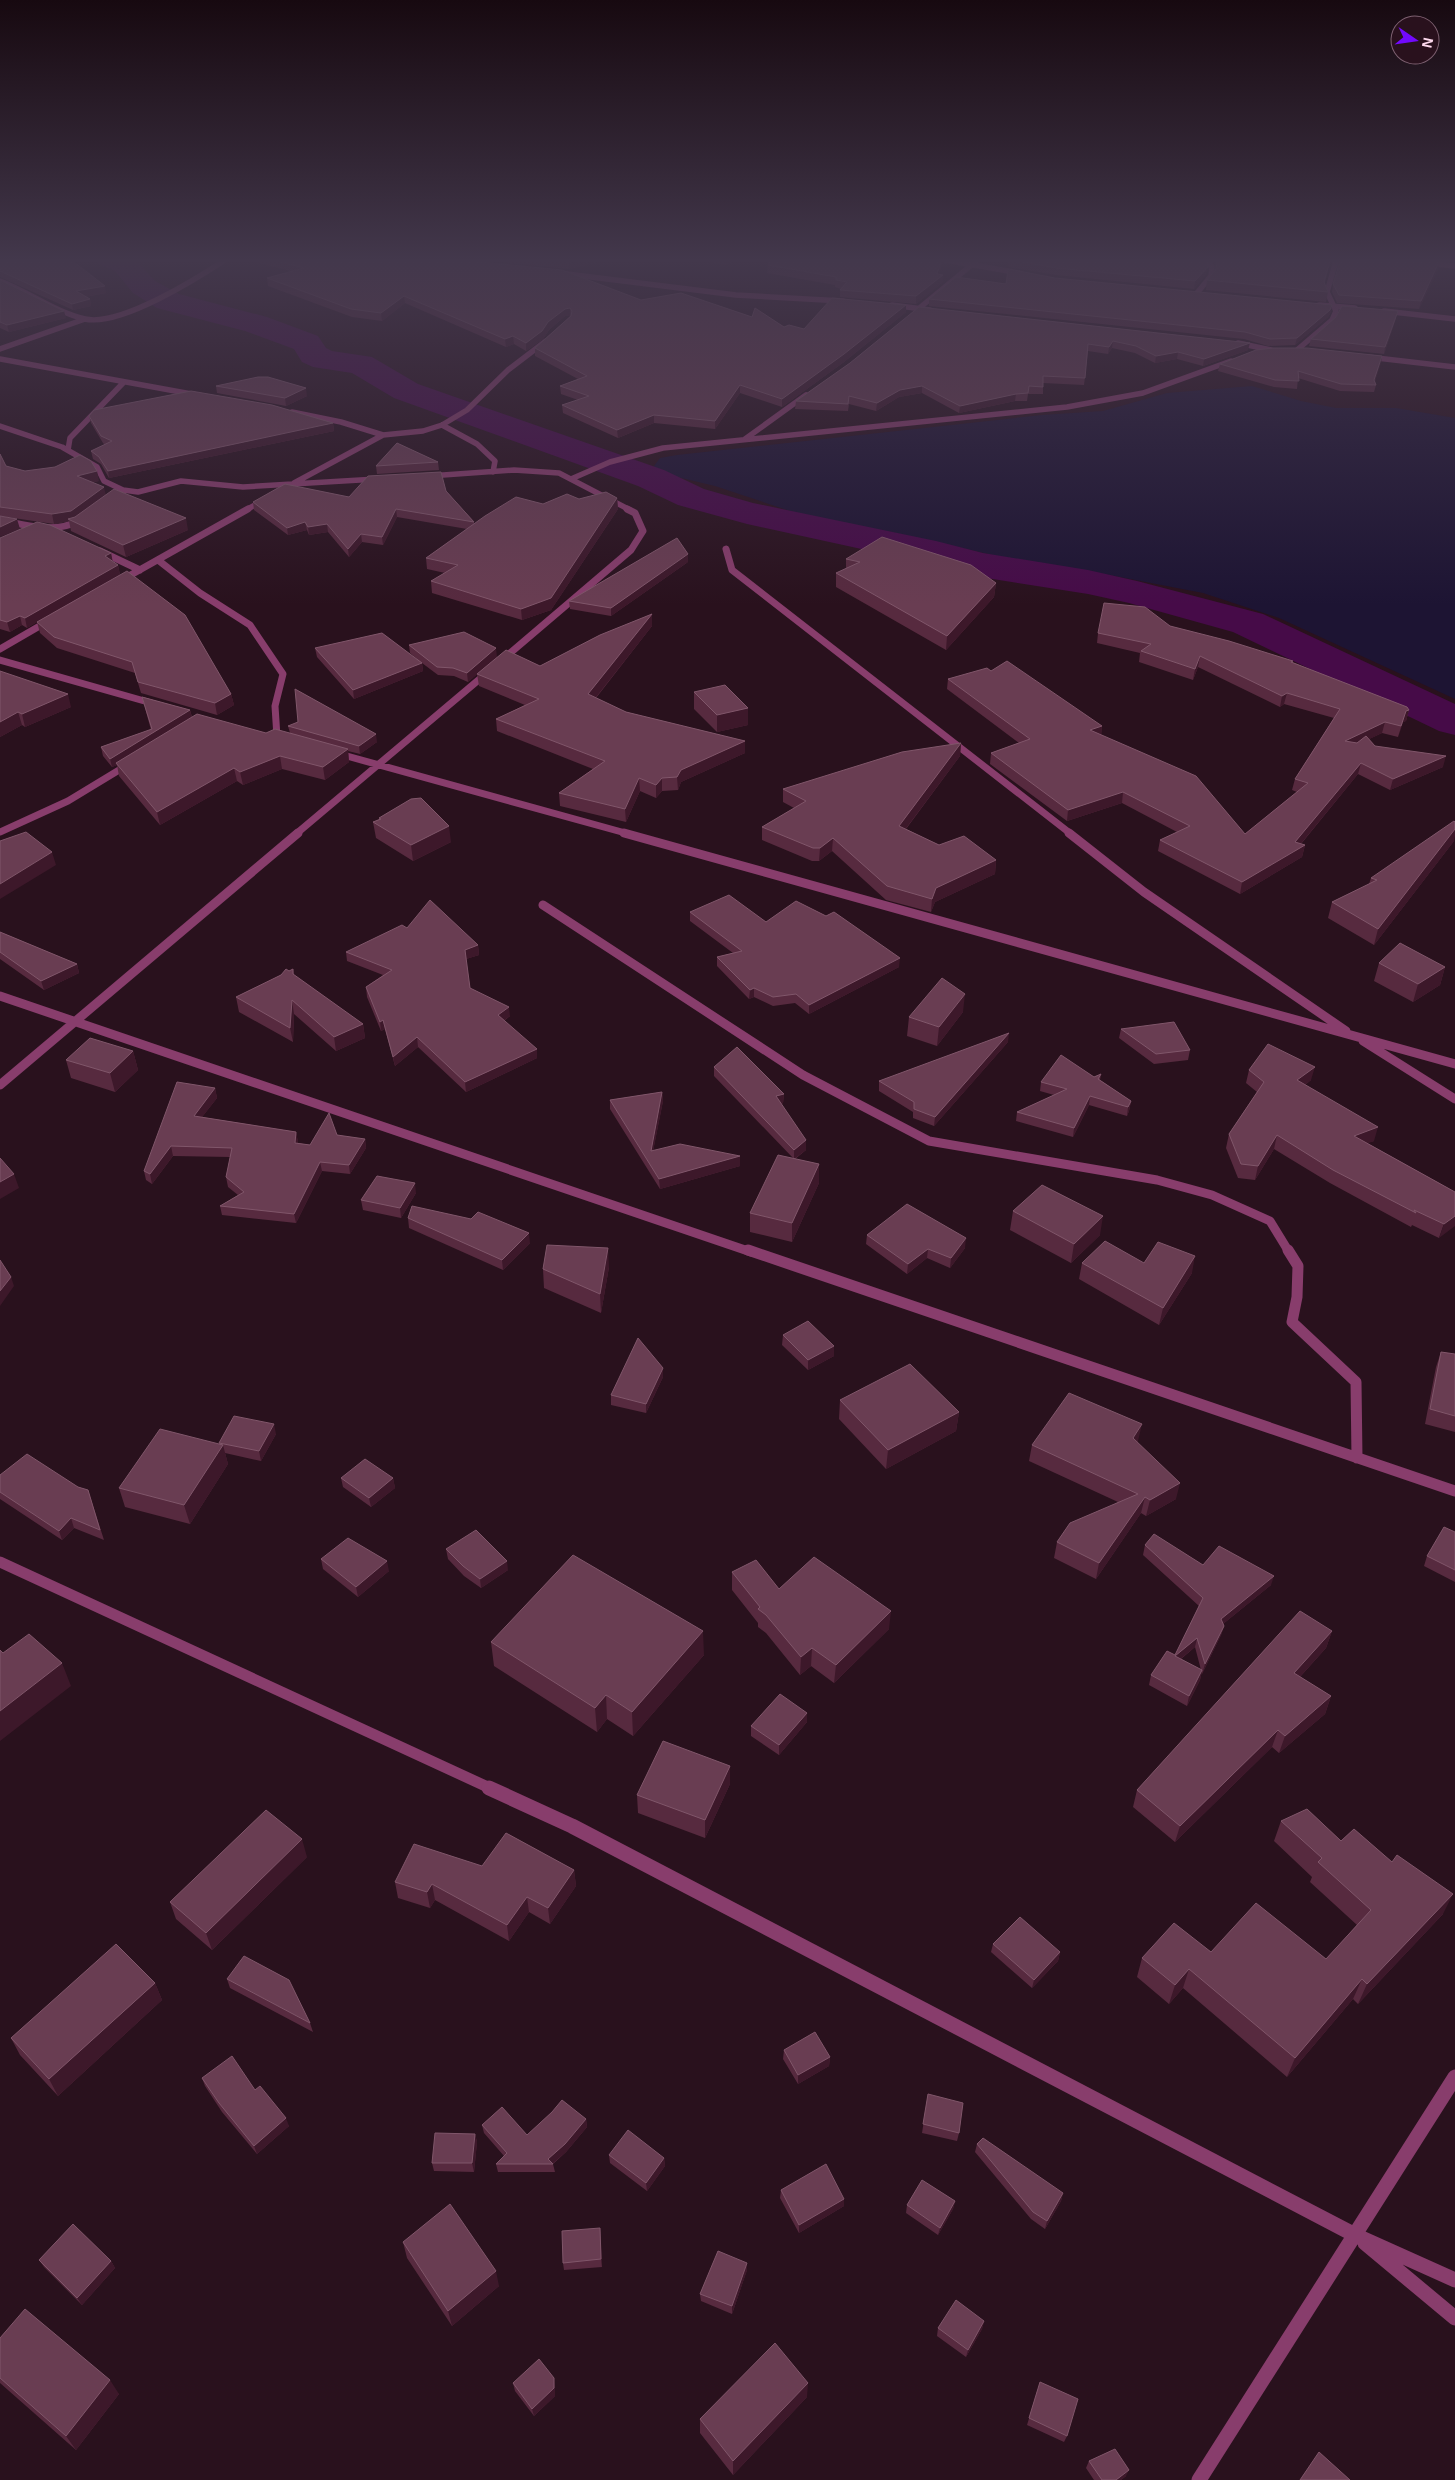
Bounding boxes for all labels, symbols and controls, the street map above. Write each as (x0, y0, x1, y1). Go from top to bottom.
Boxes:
north arrow (1390, 15, 1440, 65)
text: N (1419, 36, 1437, 50)

